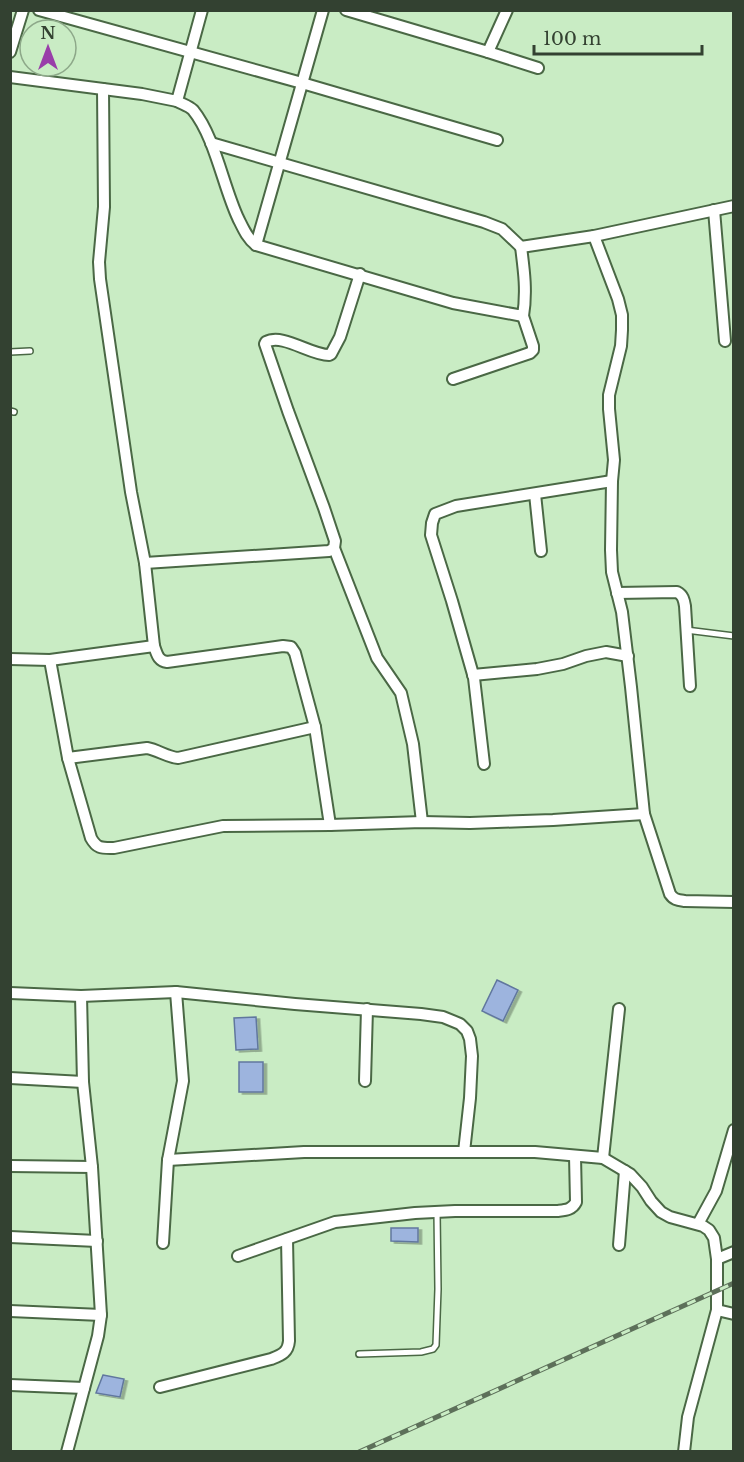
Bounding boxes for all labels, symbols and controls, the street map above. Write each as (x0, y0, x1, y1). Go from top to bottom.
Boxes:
north arrow (18, 18, 78, 78)
scale bar (534, 18, 702, 56)
text: N (40, 23, 56, 43)
text: 100 m (543, 28, 601, 50)

